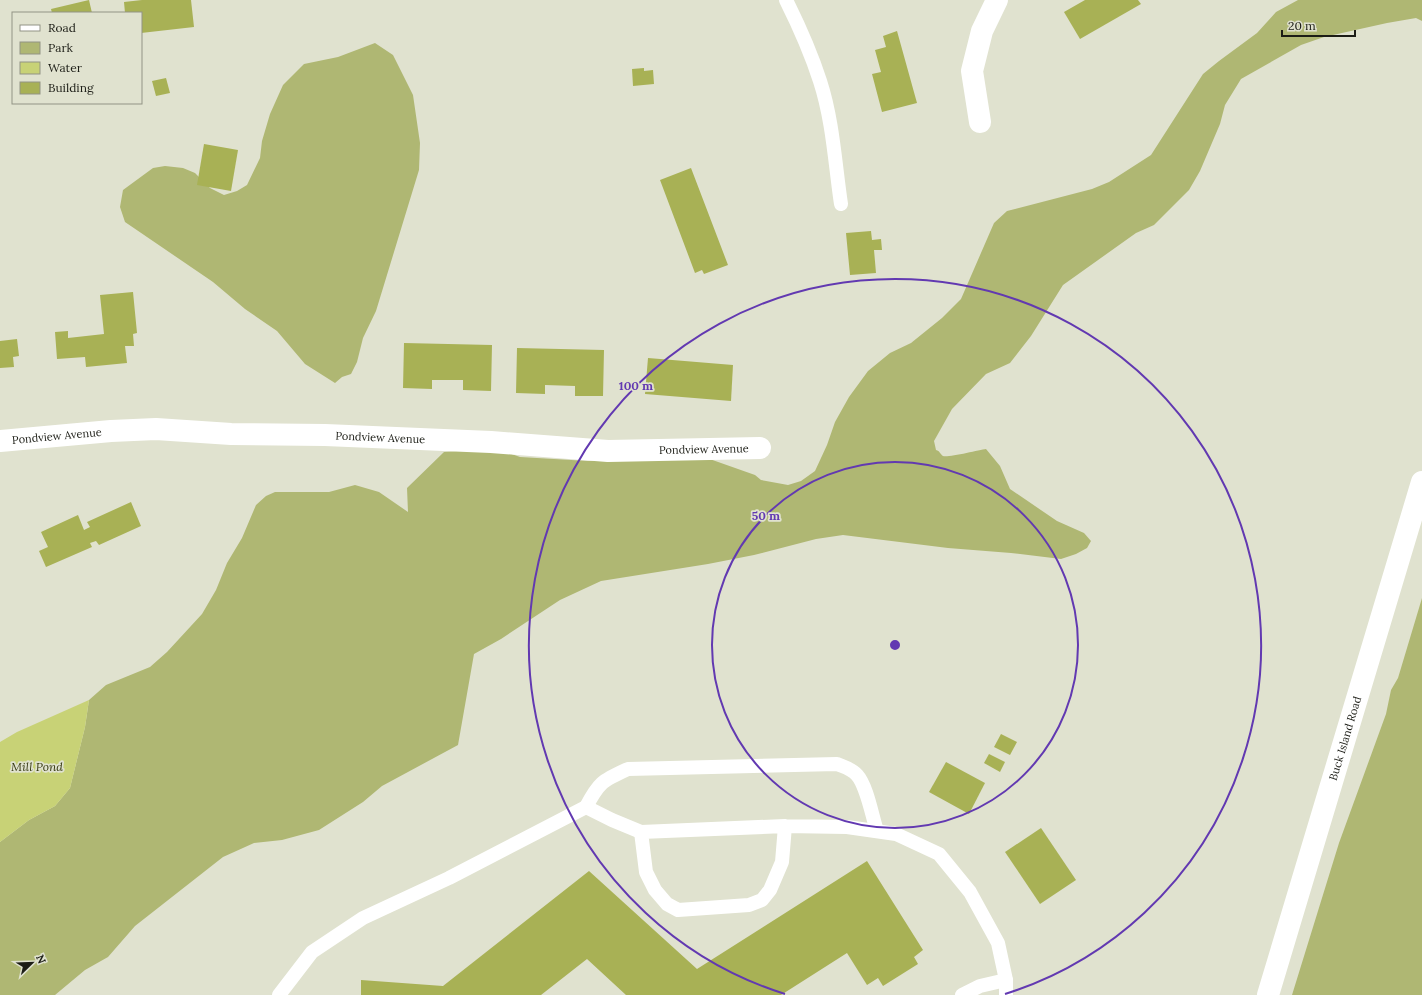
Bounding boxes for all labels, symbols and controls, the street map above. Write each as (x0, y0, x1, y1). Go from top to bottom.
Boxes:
legend (12, 12, 142, 104)
scale bar (1282, 12, 1355, 38)
text: 20 m (1288, 18, 1316, 33)
text: Road (48, 20, 76, 35)
text: Park (48, 40, 74, 55)
text: Water (48, 60, 83, 75)
text: Building (48, 80, 94, 95)
text: 100 m (619, 378, 653, 393)
street label: Pondview Avenue (11, 425, 102, 447)
street label: Pondview Avenue (335, 428, 426, 446)
street label: Pondview Avenue (659, 441, 749, 457)
text: 50 m (752, 508, 780, 523)
centre of rings (888, 638, 902, 652)
street label: Buck Island Road (1326, 694, 1364, 782)
water label: Mill Pond (11, 759, 63, 774)
north arrow (12, 943, 52, 983)
text: N (33, 952, 50, 966)

